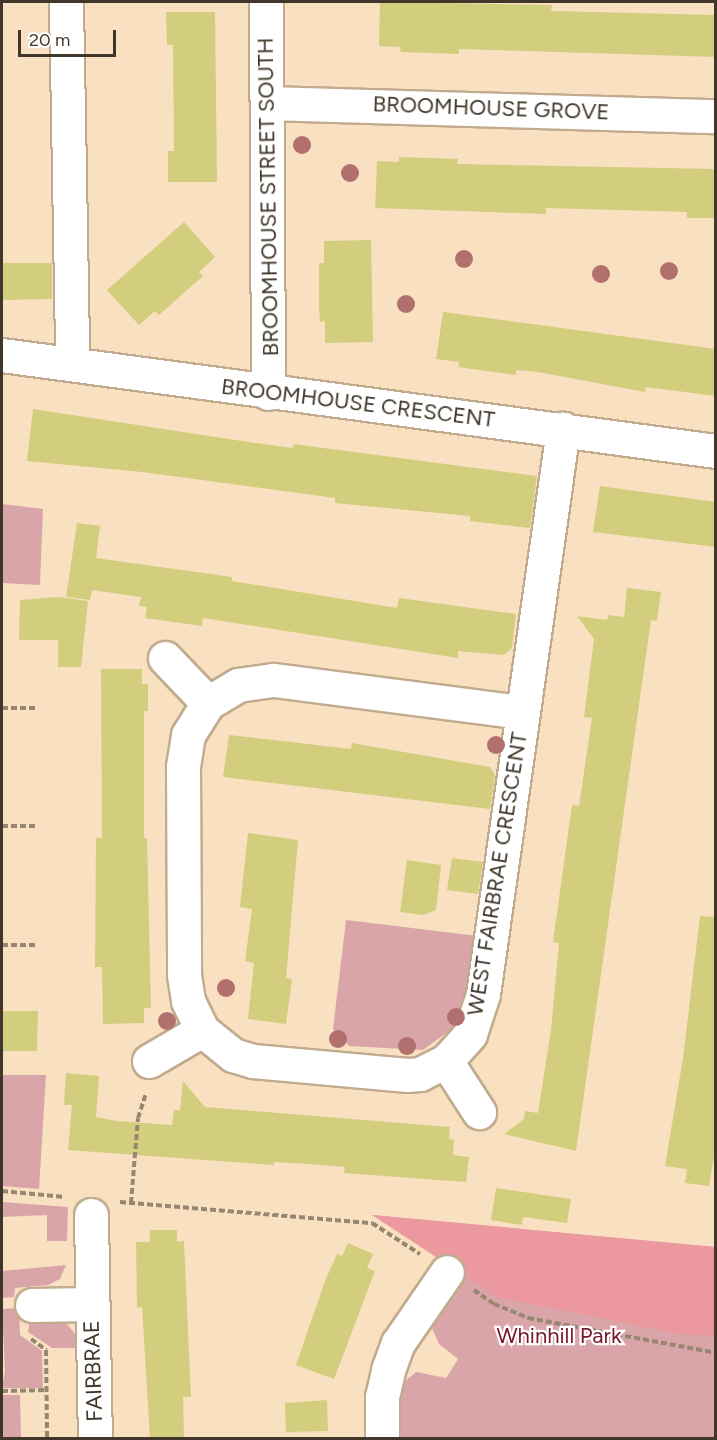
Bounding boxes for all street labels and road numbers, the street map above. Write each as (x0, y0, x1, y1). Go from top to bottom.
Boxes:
street label: BROOMHOUSE STREET SOUTH (252, 37, 284, 357)
street label: BROOMHOUSE GROVE (372, 91, 610, 125)
street label: BROOMHOUSE CRESCENT (220, 373, 496, 433)
street label: WEST FAIRBRAE CRESCENT (462, 730, 532, 1018)
street label: FAIRBRAE (78, 1320, 108, 1422)

